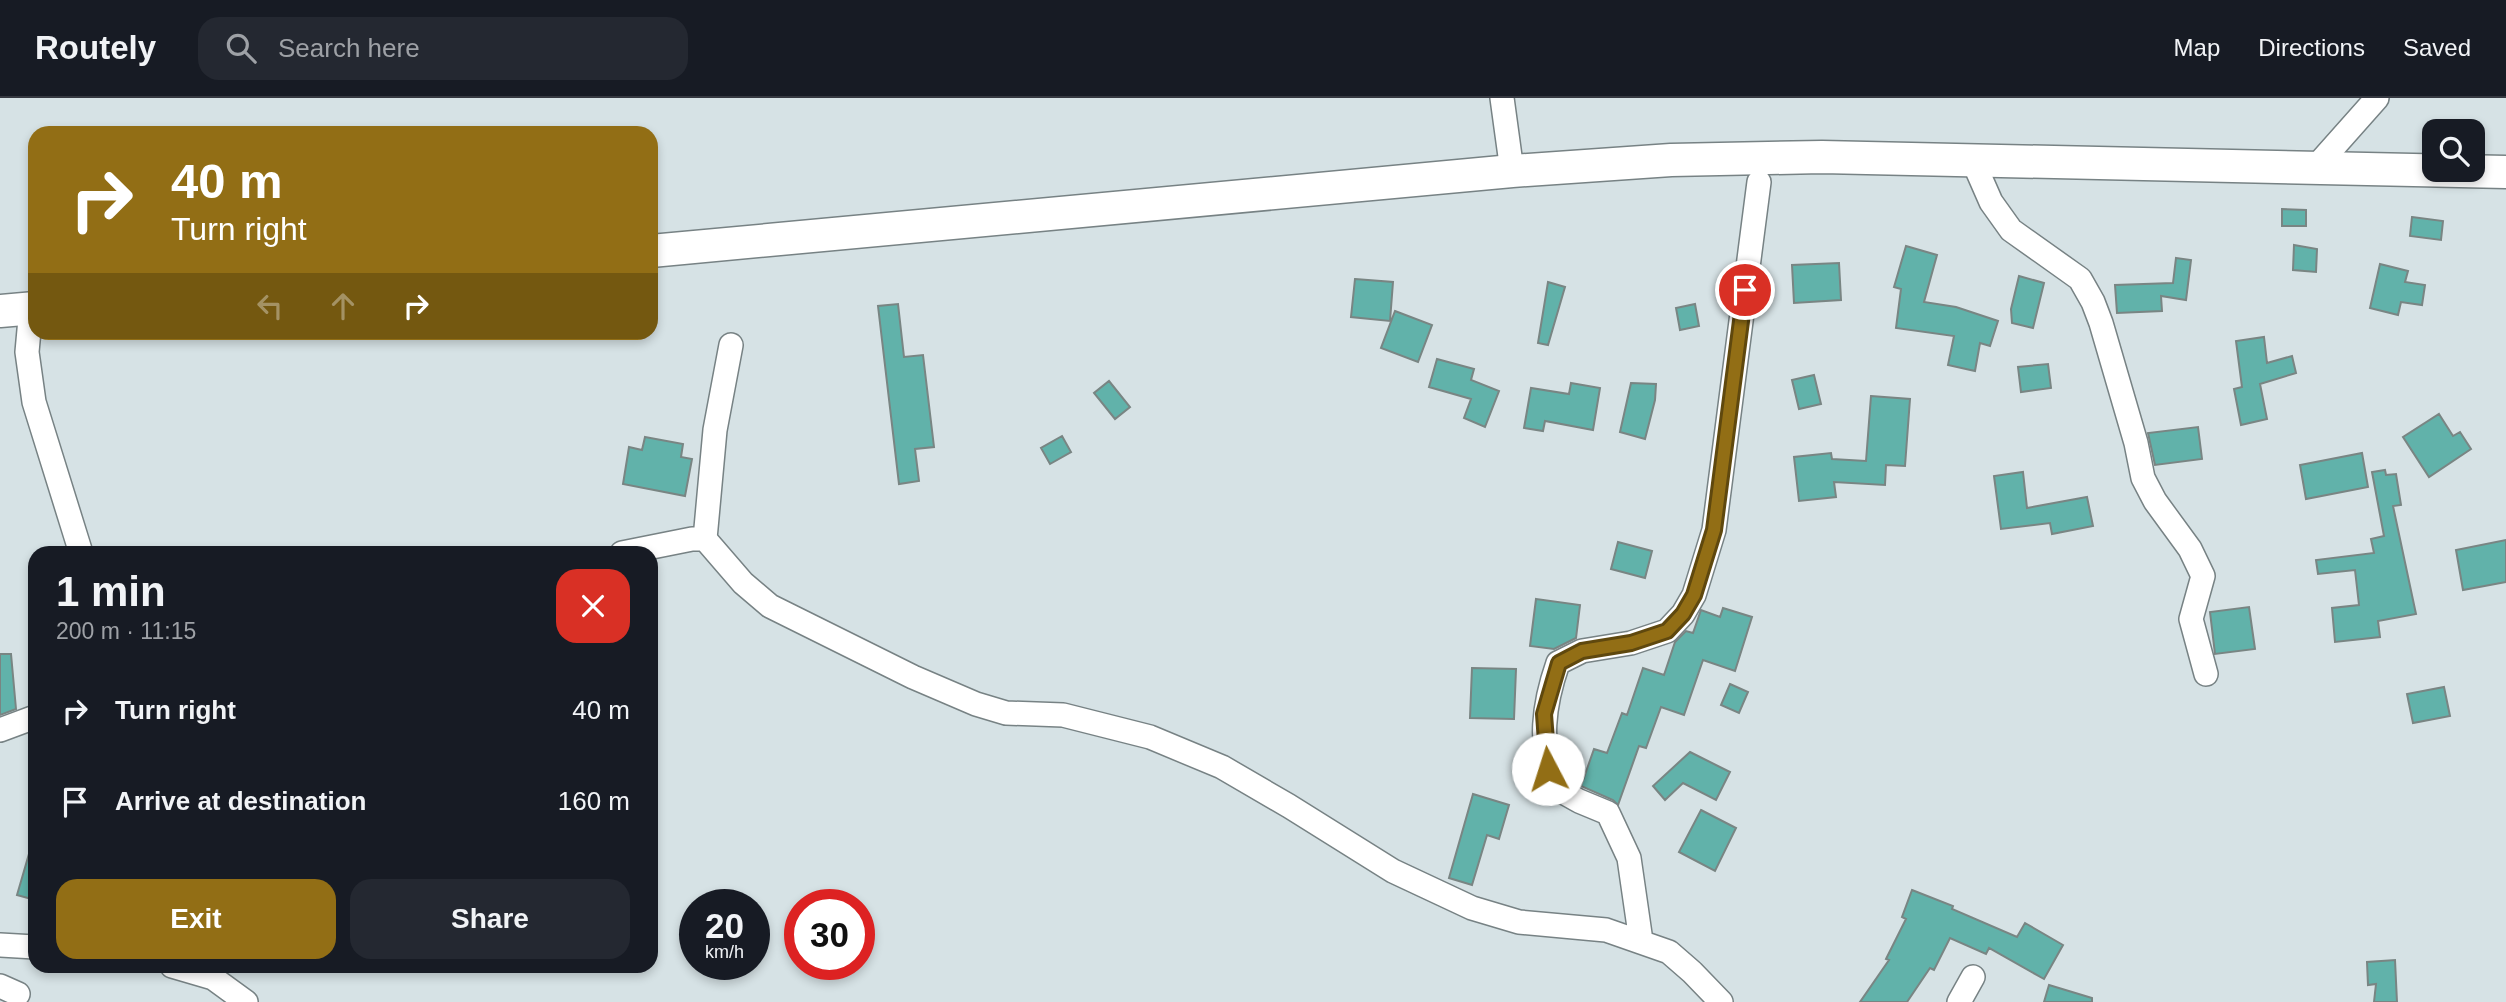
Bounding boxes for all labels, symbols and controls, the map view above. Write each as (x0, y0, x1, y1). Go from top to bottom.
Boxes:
search box (198, 17, 688, 80)
text: Routely (35, 29, 156, 66)
icon: search (222, 29, 260, 67)
text: Search here (278, 33, 420, 63)
text: Map (2174, 34, 2220, 61)
text: Directions (2258, 34, 2365, 61)
text: Saved (2403, 34, 2471, 61)
map controls (2422, 119, 2485, 182)
button: search (2422, 119, 2485, 182)
icon: right (56, 154, 147, 245)
text: 40 m (171, 154, 283, 208)
text: Turn right (171, 211, 307, 247)
pin (1715, 260, 1775, 320)
icon: arrive (1726, 271, 1764, 309)
icon: left (251, 287, 289, 325)
icon: ahead (324, 287, 362, 325)
icon: right (397, 287, 435, 325)
text: 1 min (56, 568, 166, 615)
button: close (556, 569, 630, 643)
text: 200 m · 11:15 (56, 618, 196, 644)
icon: right (56, 692, 94, 730)
text: Turn right (115, 695, 236, 725)
text: 40 m (572, 695, 630, 725)
position arrow (1511, 732, 1585, 806)
icon: arrive (56, 783, 94, 821)
text: Arrive at destination (115, 786, 366, 816)
text: 160 m (558, 786, 630, 816)
button: Exit (56, 879, 336, 959)
button: Share (350, 879, 630, 959)
speed limit sign: 30 (784, 889, 875, 980)
text: 20 (705, 906, 744, 945)
text: km/h (705, 942, 744, 962)

